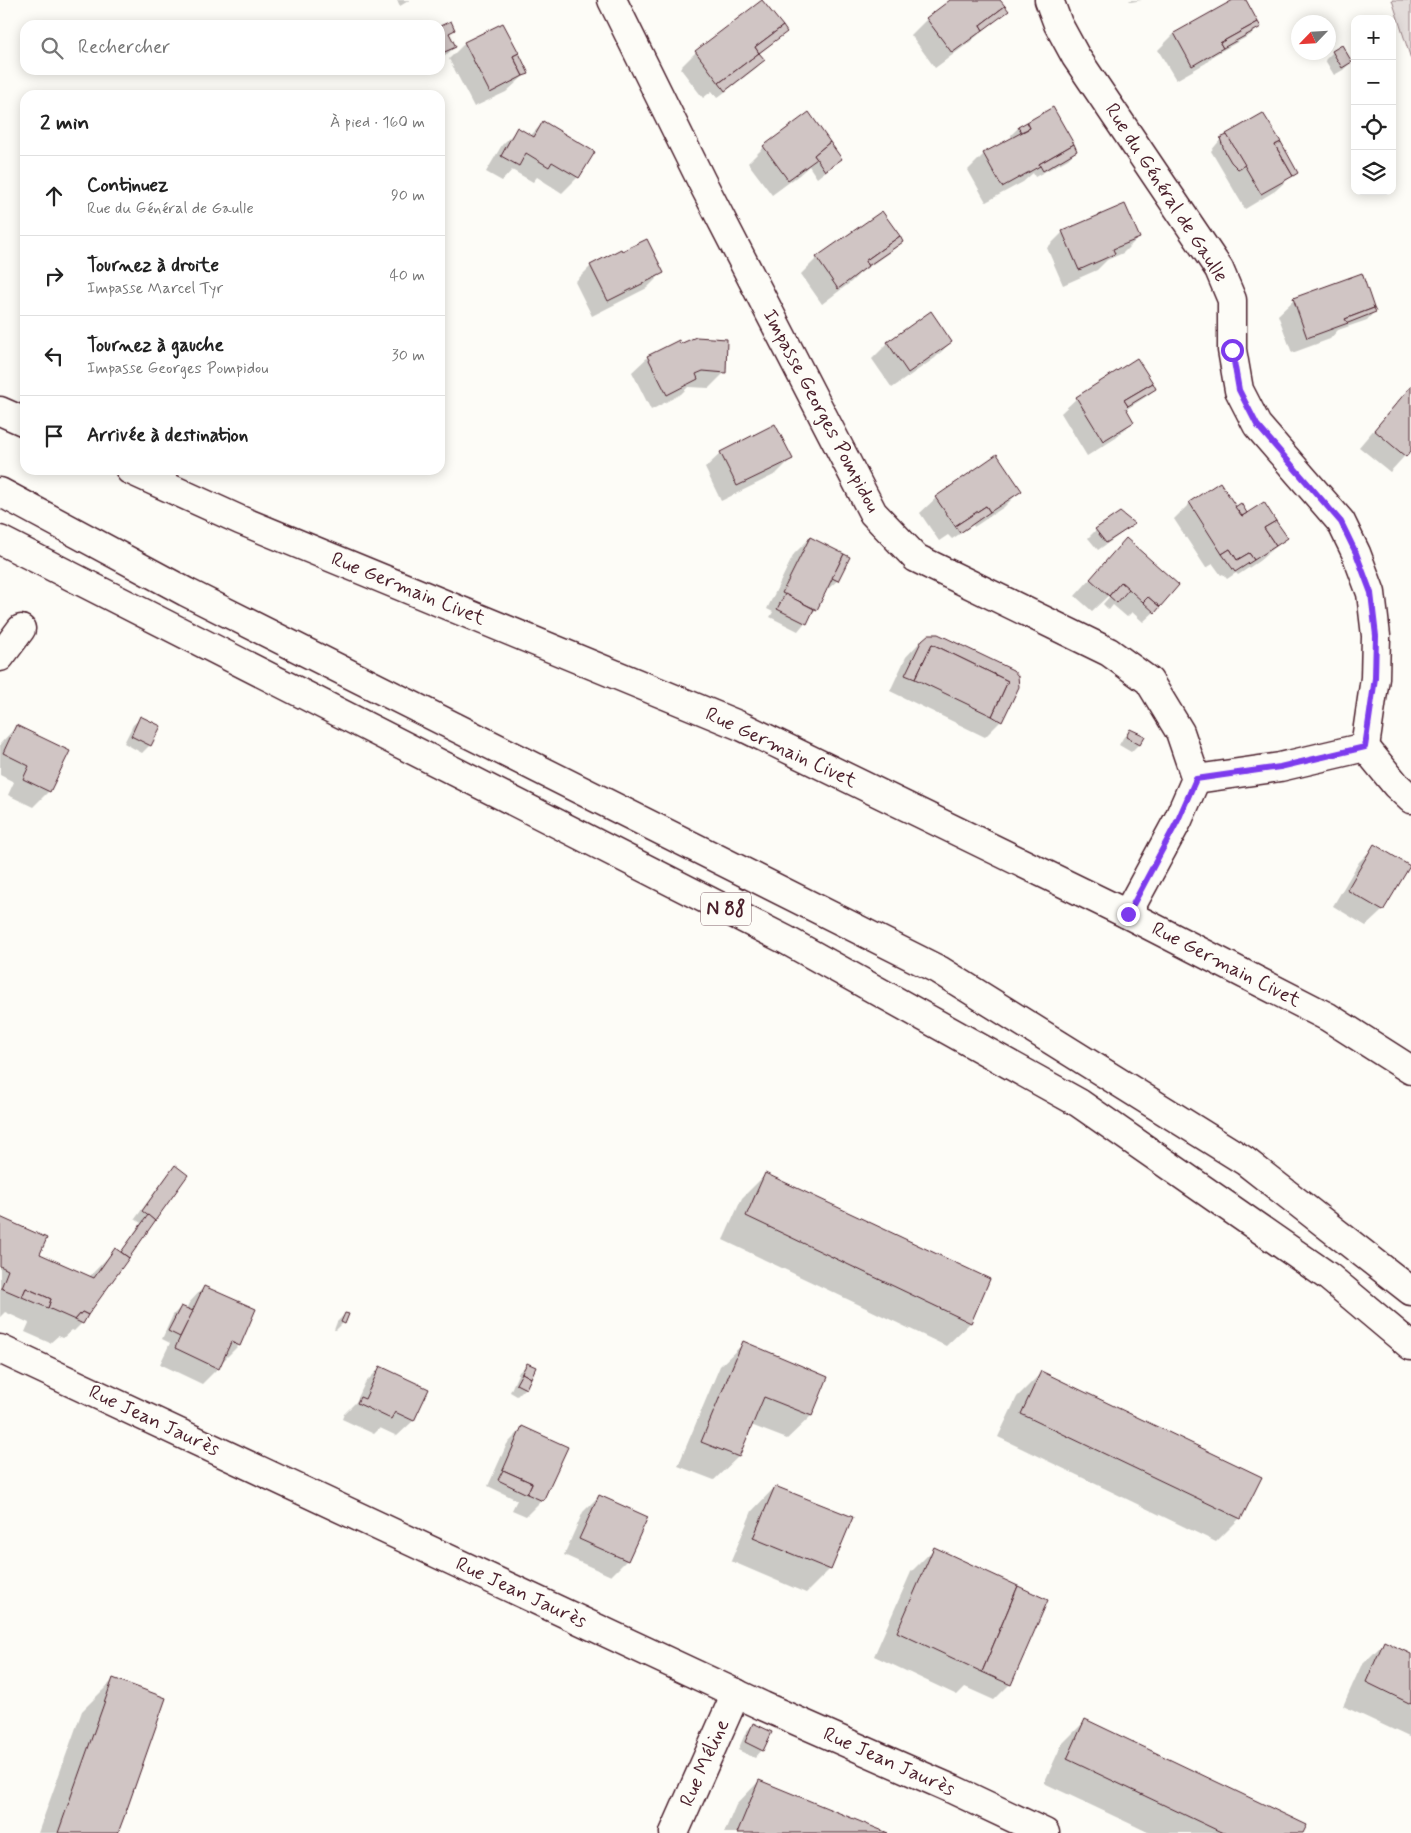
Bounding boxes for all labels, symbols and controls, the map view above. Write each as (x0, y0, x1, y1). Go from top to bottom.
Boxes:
north arrow (1291, 15, 1336, 60)
map controls (1351, 15, 1396, 195)
button: + (1351, 15, 1396, 60)
search box (20, 20, 445, 75)
icon: search (38, 34, 66, 62)
text: Rechercher (78, 35, 170, 60)
button: − (1351, 60, 1396, 105)
street label: Rue du Général de Gaulle (1098, 98, 1234, 288)
button: locate (1351, 105, 1396, 150)
text: 2 min (40, 109, 89, 137)
text: À pied · 160 m (330, 112, 425, 133)
button: layers (1351, 150, 1396, 195)
text: Continuez (87, 173, 168, 198)
icon: ahead (40, 182, 68, 210)
text: 90 m (391, 185, 425, 206)
text: Rue du Général de Gaulle (87, 198, 254, 219)
text: Tournez à droite (87, 253, 219, 278)
icon: right (40, 262, 68, 290)
text: 40 m (389, 265, 425, 286)
text: Impasse Marcel Tyr (87, 278, 223, 299)
street label: Impasse Georges Pompidou (756, 305, 886, 517)
text: Tournez à gauche (87, 333, 224, 358)
route start (1221, 339, 1244, 362)
icon: left (40, 342, 68, 370)
text: 30 m (392, 345, 425, 366)
text: Impasse Georges Pompidou (87, 358, 269, 379)
icon: arrive (40, 422, 68, 450)
text: Arrivée à destination (87, 423, 248, 448)
street label: Rue Germain Civet (327, 546, 489, 632)
street label: Rue Germain Civet (701, 701, 861, 795)
road number: N 88 (701, 892, 751, 926)
route end (1117, 903, 1140, 926)
street label: Rue Germain Civet (1147, 916, 1305, 1014)
street label: Rue Jean Jaurès (84, 1379, 224, 1463)
street label: Rue Jean Jaurès (451, 1551, 591, 1635)
street label: Rue Méline (674, 1715, 736, 1811)
street label: Rue Jean Jaurès (819, 1721, 959, 1803)

